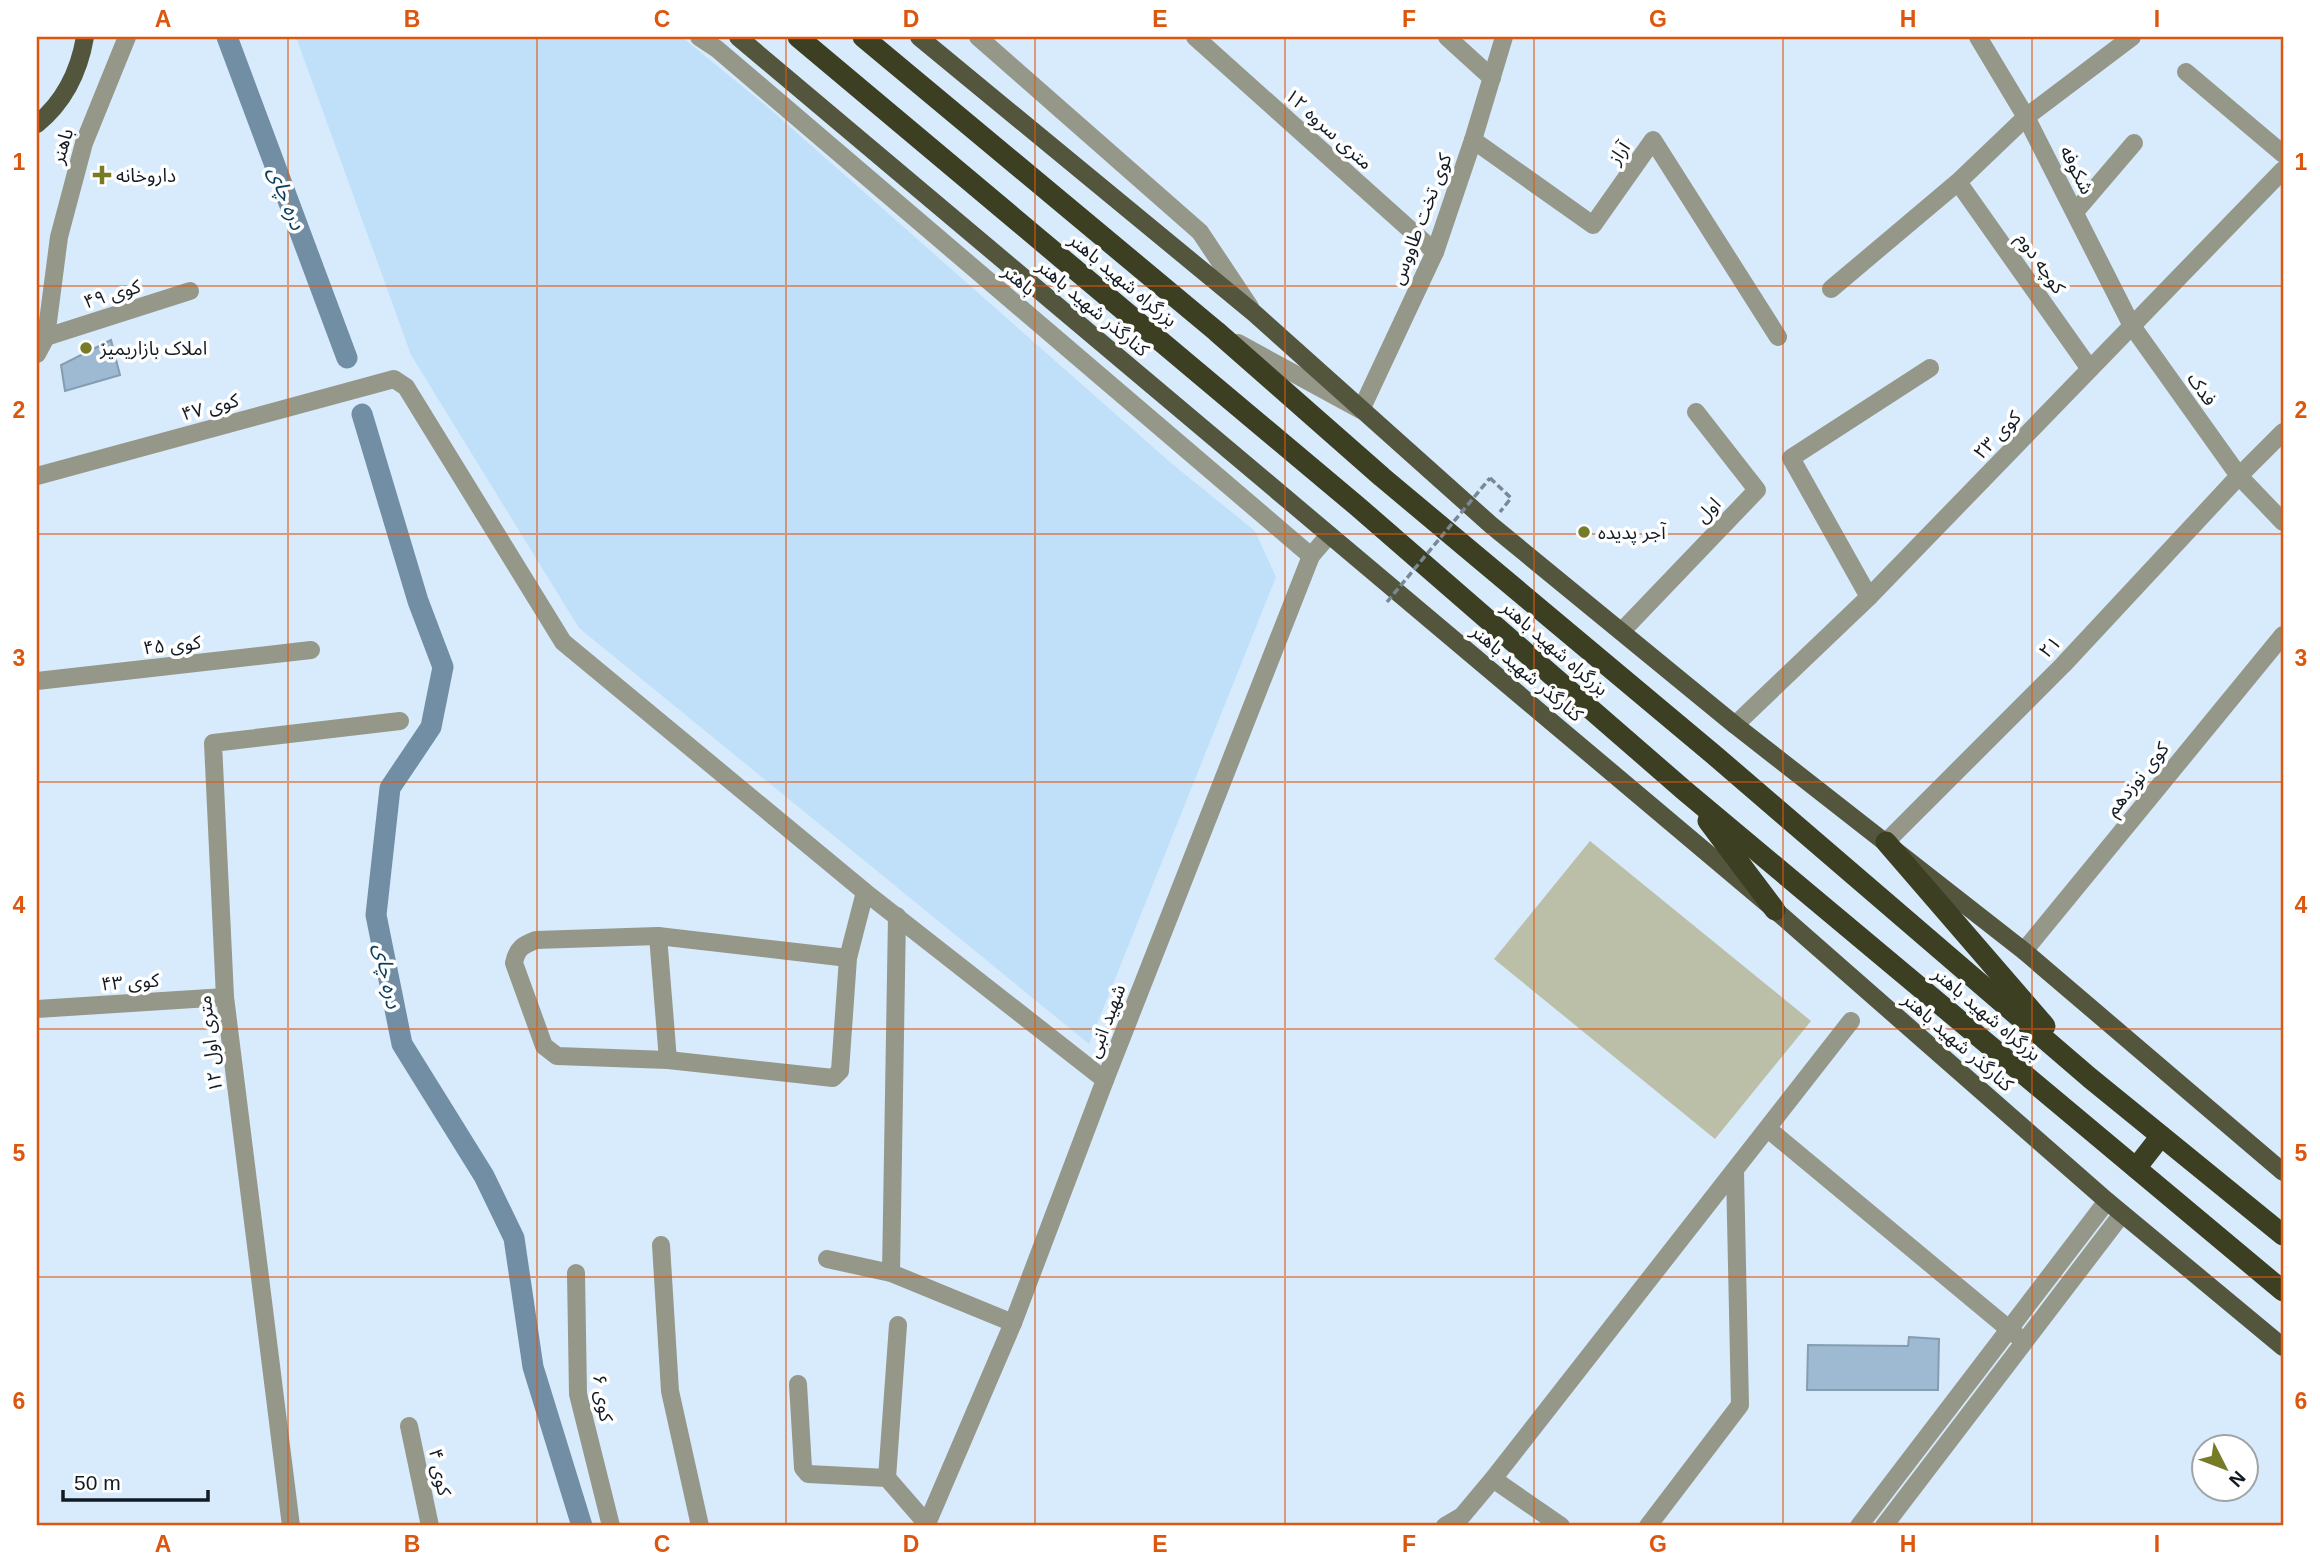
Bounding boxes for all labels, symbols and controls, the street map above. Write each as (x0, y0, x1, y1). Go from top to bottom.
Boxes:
text: A (155, 6, 171, 32)
text: B (404, 6, 420, 32)
text: C (654, 6, 670, 32)
text: D (903, 6, 919, 32)
text: E (1152, 6, 1168, 32)
text: F (1402, 6, 1416, 32)
text: G (1649, 6, 1667, 32)
text: H (1900, 6, 1916, 32)
text: I (2154, 6, 2160, 32)
street label: ۱۲ متری سروه (1280, 84, 1377, 174)
street label: باهنر (46, 126, 78, 167)
street label: آراز (1603, 137, 1636, 170)
street label: شکوفه (2055, 142, 2098, 198)
text: 1 (13, 149, 26, 175)
street label: کوی تخت طاووس (1386, 149, 1457, 288)
text: 1 (2295, 149, 2308, 175)
water label: دره چای (262, 163, 310, 235)
place label: داروخانه (116, 165, 176, 187)
marker: داروخانه (94, 167, 110, 183)
street label: بزرگراه شهید باهنر (1064, 228, 1181, 332)
street label: کوچه دوم (2009, 229, 2070, 301)
street label: کنارگذر شهید باهنر (1032, 255, 1154, 362)
street label: باهنر (997, 260, 1039, 300)
street label: کوی ۴۹ (81, 275, 144, 314)
place label: املاک بازاریمیز (99, 338, 207, 360)
marker: املاک بازاریمیز (78, 340, 94, 356)
street label: فدک (2183, 369, 2221, 409)
street label: کوی ۴۷ (179, 389, 242, 426)
text: 2 (13, 397, 25, 423)
text: 2 (2295, 397, 2307, 423)
street label: کوی ۲۳ (1969, 406, 2026, 464)
street label: اول (1691, 493, 1725, 527)
place label: آجر پدیده (1598, 522, 1667, 545)
marker: آجر پدیده (1576, 524, 1592, 540)
street label: بزرگراه شهید باهنر (1496, 596, 1612, 701)
street label: کنارگذر شهید باهنر (1466, 620, 1588, 727)
street label: کوی ۴۵ (142, 631, 203, 659)
street label: ۲۱ (2035, 632, 2065, 662)
text: 3 (13, 645, 25, 671)
text: 3 (2295, 645, 2307, 671)
street label: کوی نوزدهم (2101, 737, 2177, 822)
text: 4 (13, 892, 26, 918)
text: 4 (2295, 892, 2308, 918)
water label: دره چای (367, 942, 406, 1012)
street label: بزرگراه شهید باهنر (1928, 962, 2045, 1066)
street label: کوی ۴۳ (100, 969, 161, 996)
street label: شهید انبی (1082, 981, 1131, 1061)
street label: کنارگذر شهید باهنر (1897, 988, 2018, 1097)
street label: ۱۲ متری اول (194, 994, 227, 1094)
text: 5 (13, 1140, 26, 1166)
text: 5 (2295, 1140, 2308, 1166)
street label: کوی ۶ (588, 1373, 617, 1424)
text: 6 (13, 1388, 25, 1414)
text: 6 (2295, 1388, 2307, 1414)
north arrow (2190, 1434, 2260, 1504)
street label: کوی ۴ (424, 1447, 455, 1499)
scale bar (63, 1458, 208, 1502)
text: N (2225, 1467, 2250, 1491)
text: 50 m (74, 1471, 121, 1494)
text: A (155, 1531, 171, 1557)
text: B (404, 1531, 420, 1557)
text: C (654, 1531, 670, 1557)
text: D (903, 1531, 919, 1557)
text: E (1152, 1531, 1168, 1557)
text: F (1402, 1531, 1416, 1557)
text: G (1649, 1531, 1667, 1557)
text: H (1900, 1531, 1916, 1557)
text: I (2154, 1531, 2160, 1557)

